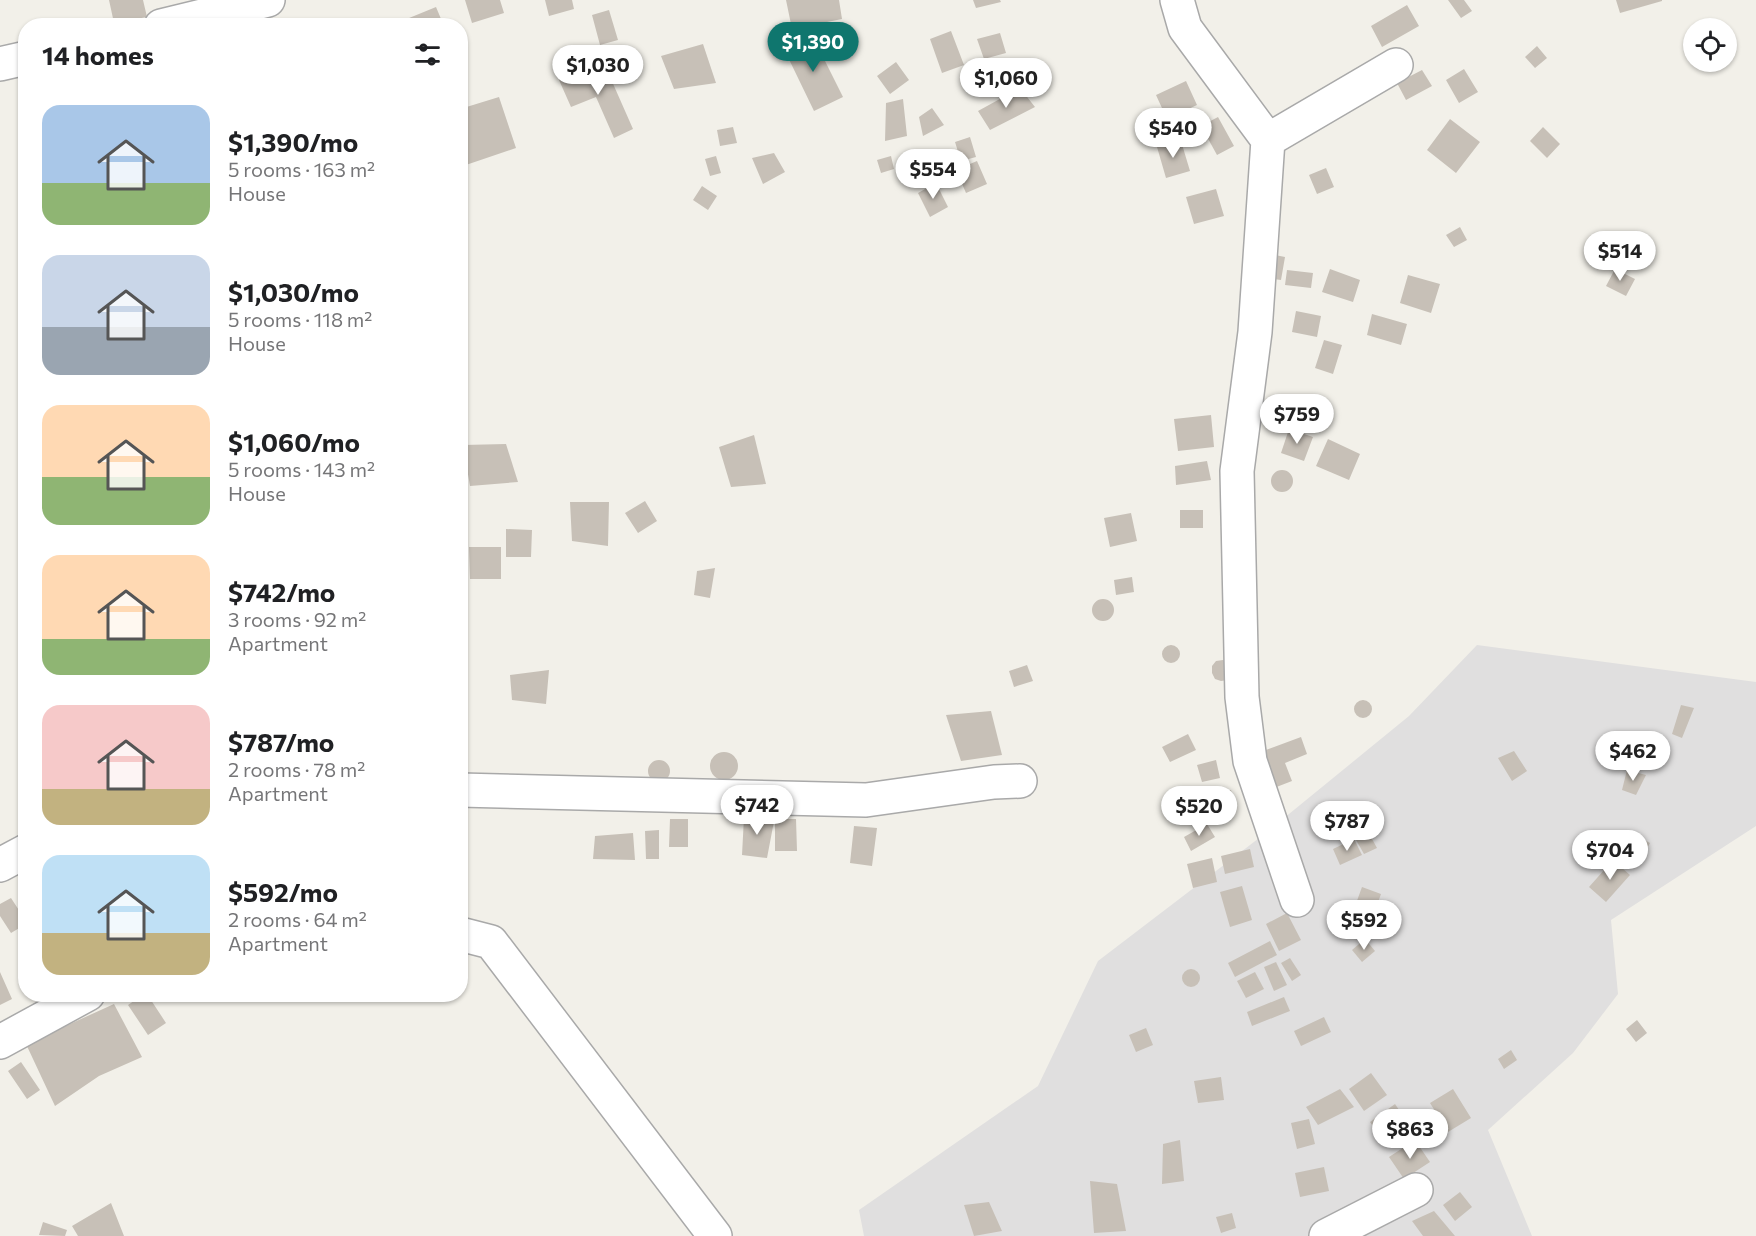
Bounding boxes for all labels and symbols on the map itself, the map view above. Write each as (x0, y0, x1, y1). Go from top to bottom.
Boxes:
pin: $1,390 (764, 22, 862, 73)
pin: $1,030 (549, 45, 647, 96)
pin: $1,060 (957, 58, 1055, 109)
pin: $540 (1137, 108, 1209, 159)
pin: $554 (897, 149, 969, 200)
pin: $514 (1584, 231, 1656, 282)
pin: $759 (1261, 394, 1333, 445)
pin: $462 (1597, 731, 1669, 782)
pin: $742 (721, 785, 793, 836)
pin: $520 (1163, 786, 1235, 837)
pin: $787 (1311, 801, 1383, 852)
pin: $704 (1574, 830, 1646, 881)
pin: $592 (1328, 900, 1400, 951)
pin: $863 (1374, 1109, 1446, 1160)

